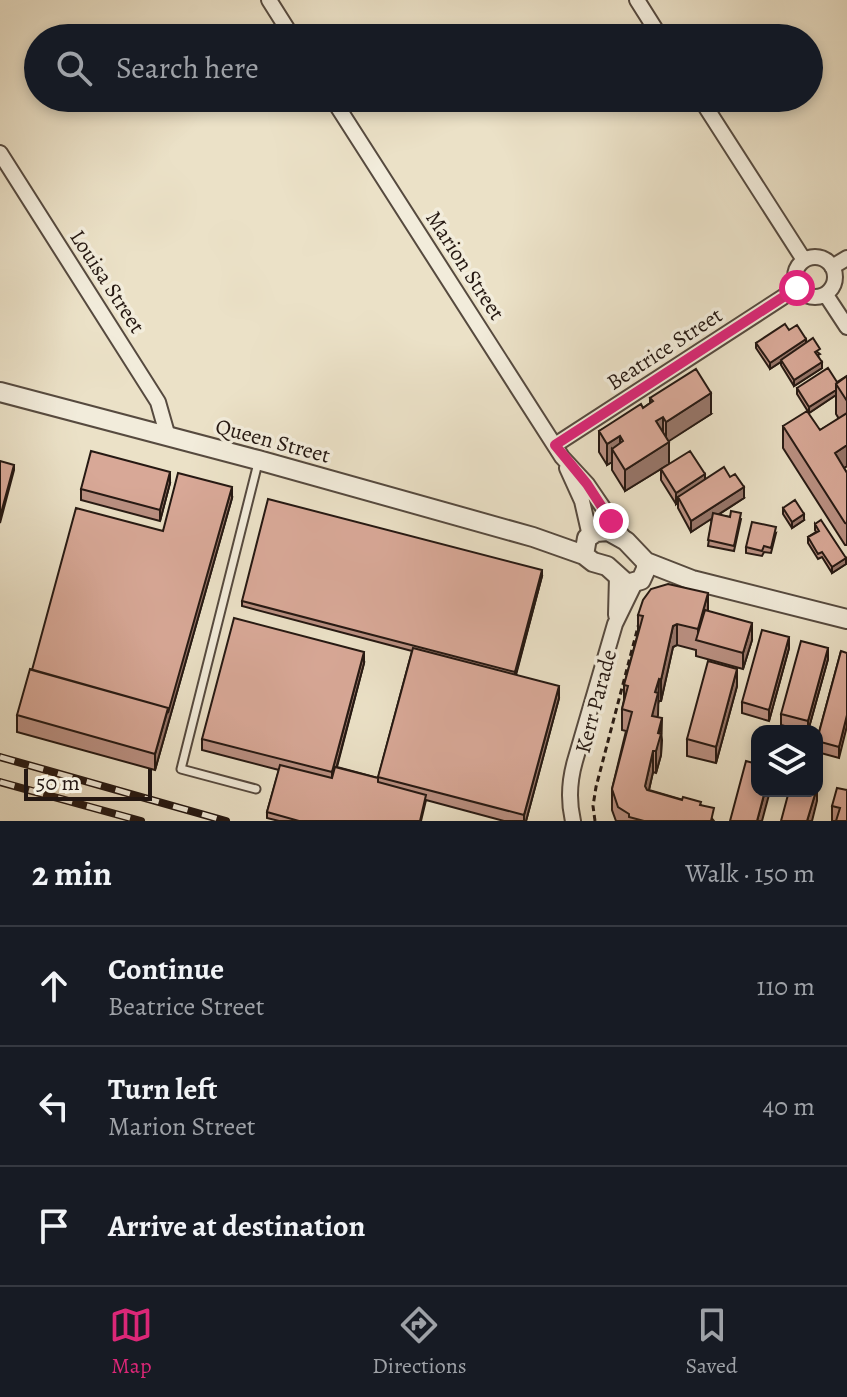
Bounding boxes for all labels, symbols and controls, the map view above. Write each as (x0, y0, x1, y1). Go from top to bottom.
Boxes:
search box (24, 24, 823, 112)
icon: search (52, 46, 96, 90)
text: Search here (116, 48, 259, 88)
street label: Marion Street (419, 205, 512, 326)
street label: Louisa Street (63, 224, 152, 339)
route start (779, 270, 815, 306)
street label: Beatrice Street (601, 300, 728, 397)
street label: Queen Street (212, 411, 333, 471)
route end (593, 503, 629, 539)
street label: Kerr Parade (568, 646, 624, 756)
map controls (751, 725, 823, 797)
button: layers (751, 725, 823, 797)
scale bar (24, 765, 152, 801)
text: 50 m (36, 768, 80, 798)
text: 2 min (32, 850, 112, 897)
text: Walk · 150 m (685, 856, 815, 891)
text: Continue (108, 949, 224, 989)
icon: ahead (32, 964, 76, 1008)
text: 110 m (757, 969, 815, 1004)
text: Beatrice Street (108, 989, 264, 1024)
text: Turn left (108, 1069, 217, 1109)
icon: left (32, 1084, 76, 1128)
text: 40 m (763, 1089, 815, 1124)
text: Marion Street (108, 1109, 255, 1144)
icon: arrive (32, 1204, 76, 1248)
text: Arrive at destination (108, 1206, 365, 1246)
tab: Map (109, 1303, 153, 1381)
tab: Directions (372, 1303, 467, 1381)
tab: Saved (685, 1303, 738, 1381)

